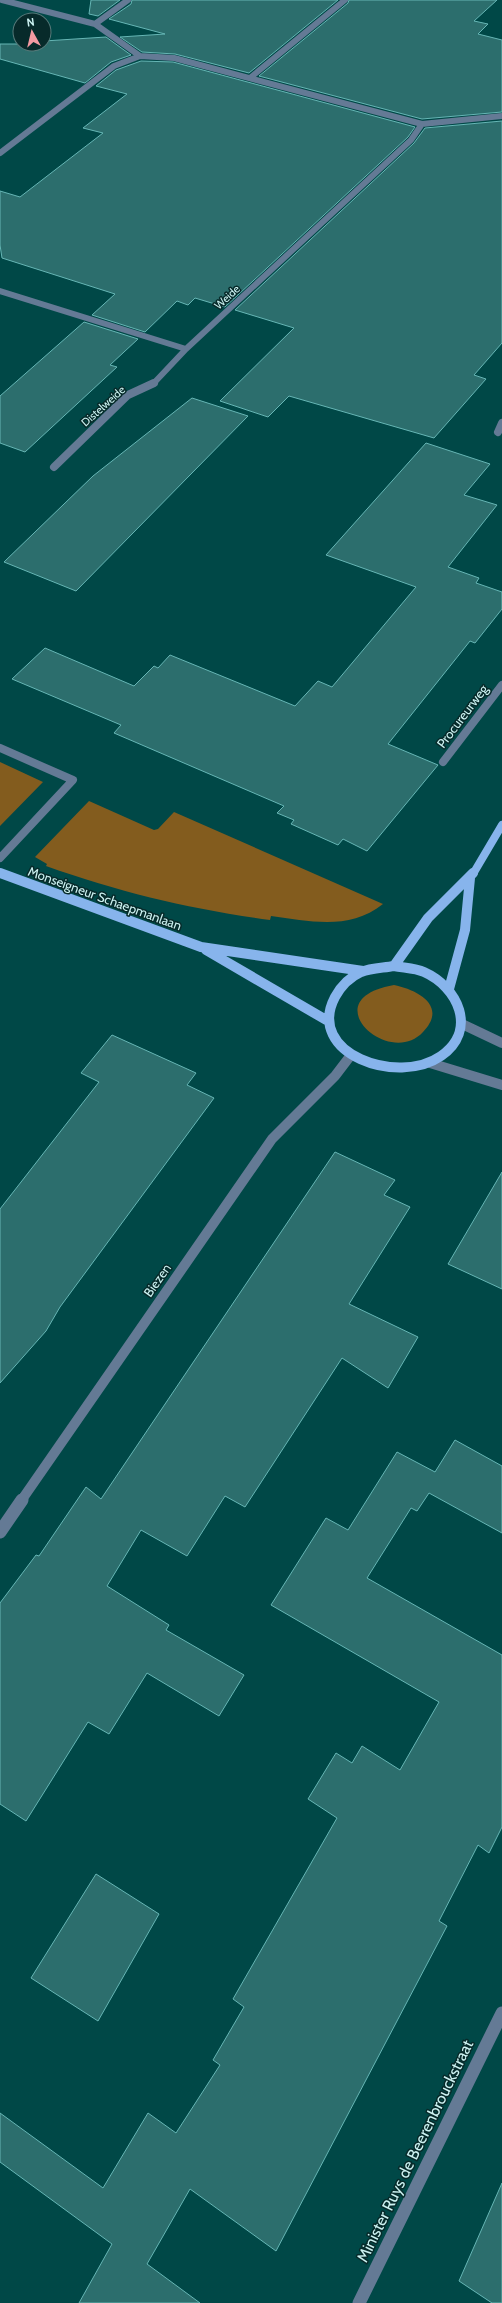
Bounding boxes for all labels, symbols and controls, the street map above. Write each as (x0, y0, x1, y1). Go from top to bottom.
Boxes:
north arrow (12, 12, 52, 52)
text: N (26, 15, 35, 30)
street label: Weide (211, 282, 243, 312)
street label: Distelweide (78, 382, 128, 429)
street label: Procureurweg (433, 681, 491, 751)
street label: Monseigneur Schaepmanlaan (26, 863, 184, 933)
street label: Biezen (140, 1260, 174, 1300)
street label: Minister Ruys de Beerenbrouckstraat (353, 2036, 477, 2265)

